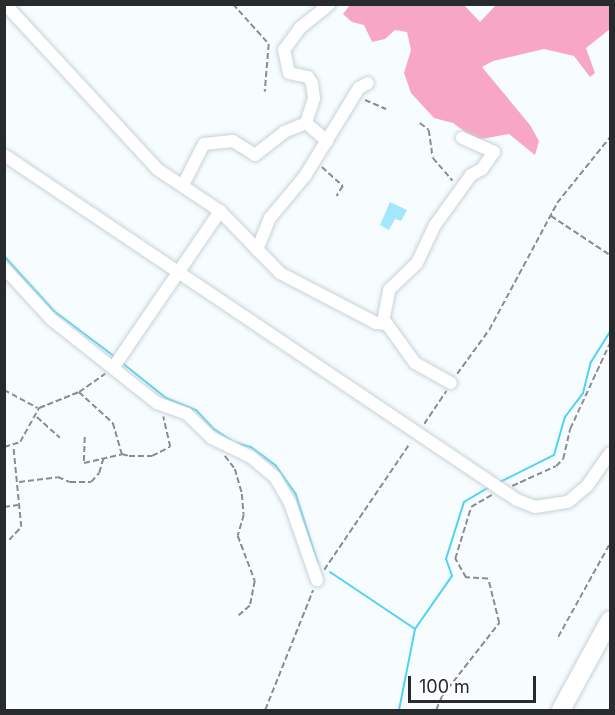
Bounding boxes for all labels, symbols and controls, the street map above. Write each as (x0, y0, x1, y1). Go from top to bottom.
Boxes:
scale bar (411, 664, 538, 702)
text: 100 m (419, 676, 470, 697)

